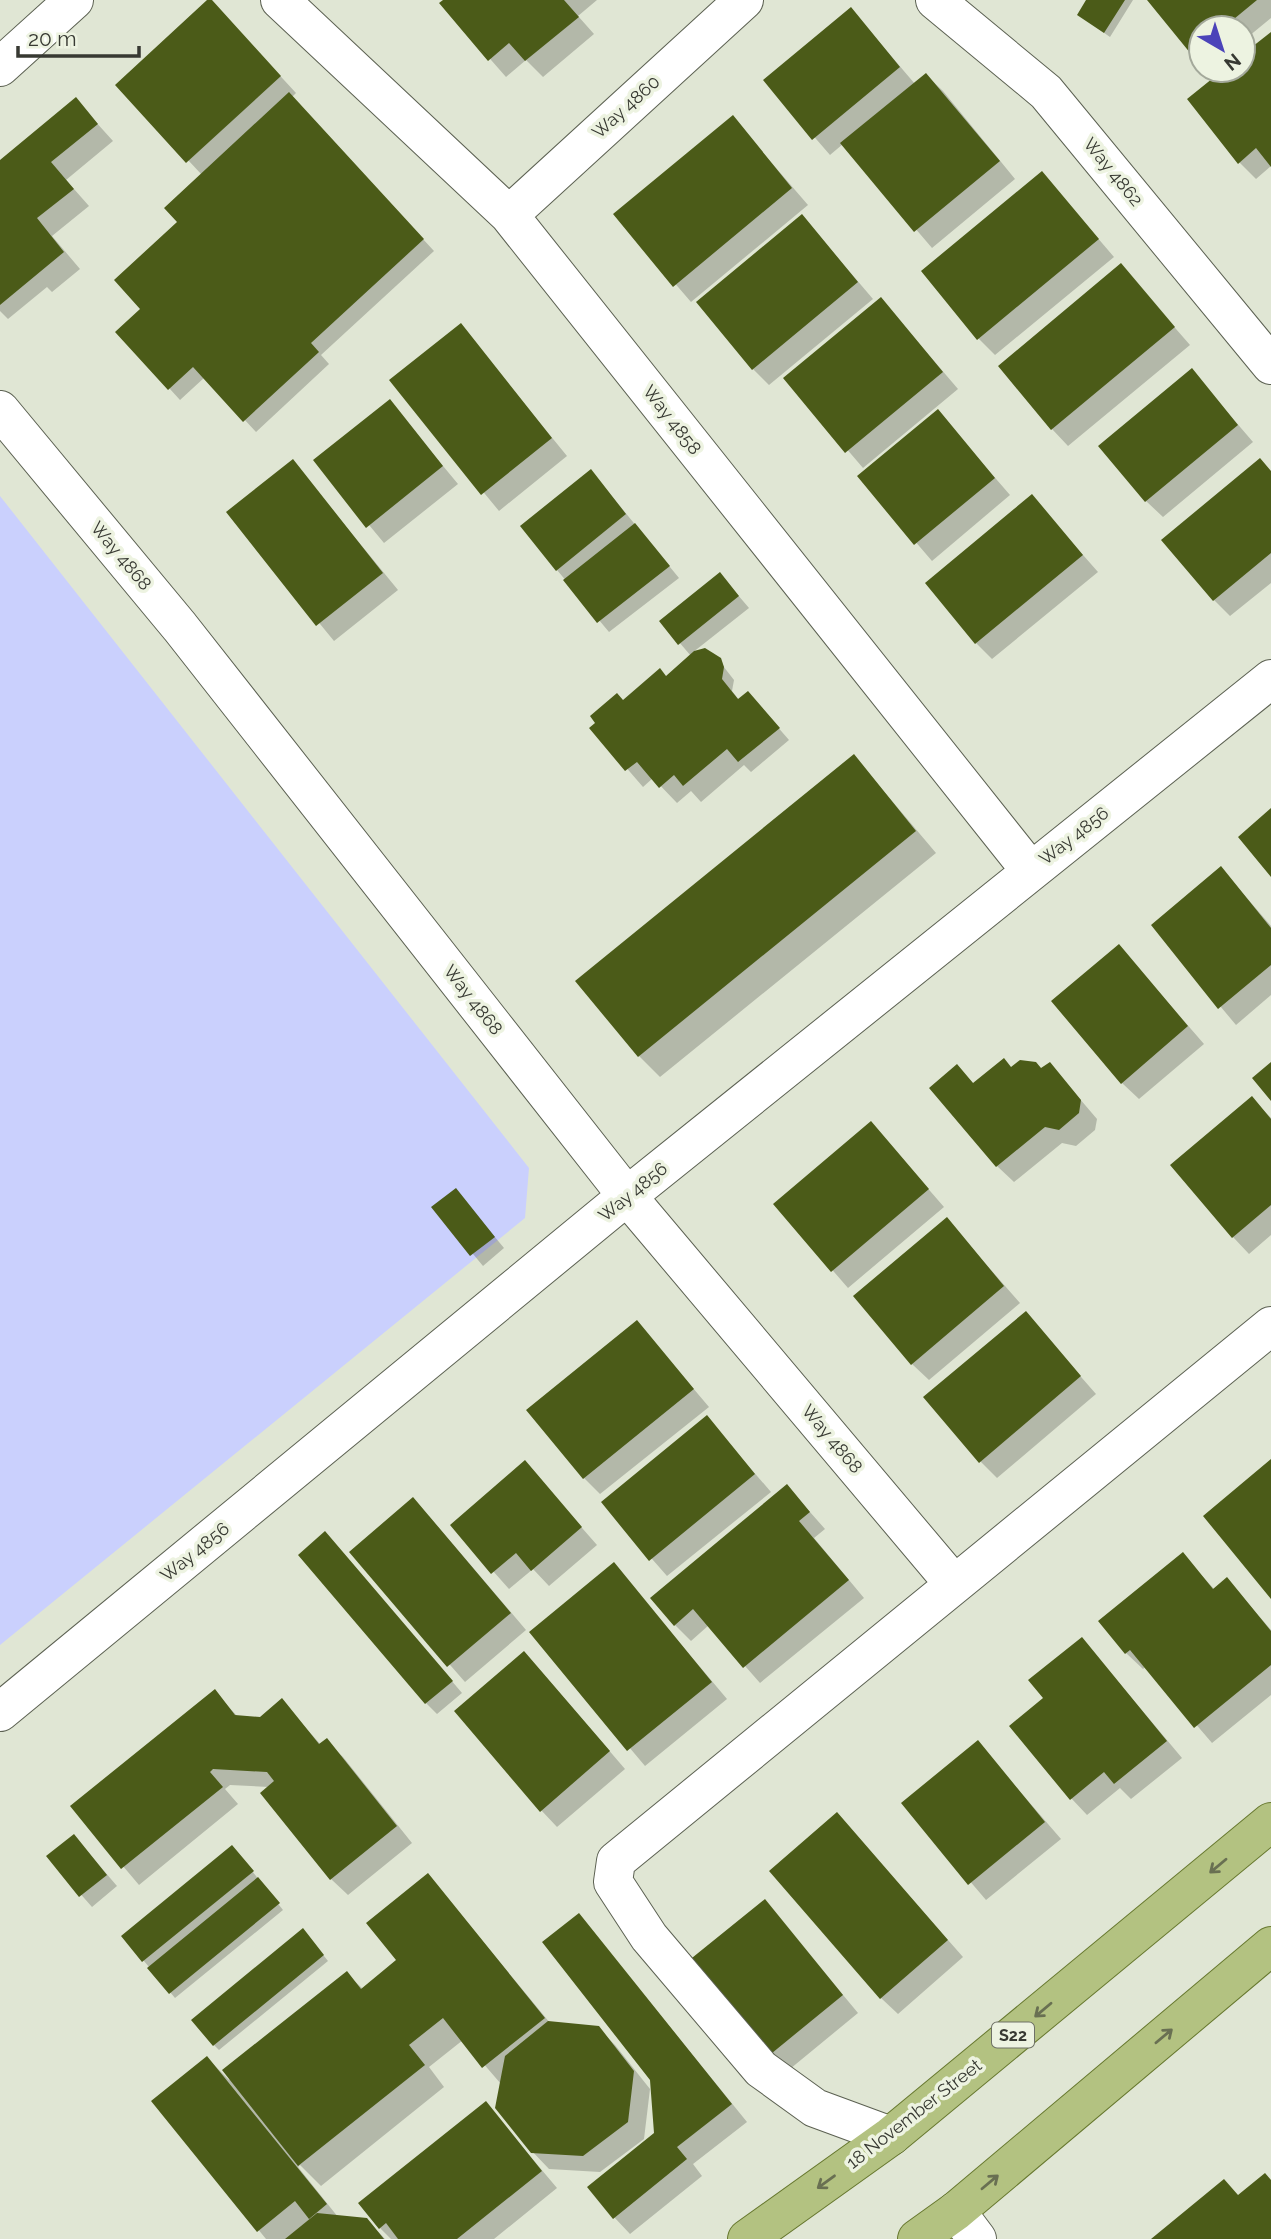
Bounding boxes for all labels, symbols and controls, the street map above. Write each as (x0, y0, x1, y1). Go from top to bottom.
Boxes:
scale bar (18, 14, 138, 58)
north arrow (1187, 14, 1257, 84)
text: 20 m (28, 26, 76, 51)
text: N (1220, 49, 1245, 75)
street label: Way 4860 (588, 71, 664, 142)
street label: Way 4862 (1079, 133, 1147, 210)
street label: Way 4858 (639, 381, 706, 459)
street label: Way 4868 (87, 517, 156, 594)
street label: Way 4856 (1035, 802, 1113, 869)
street label: Way 4868 (439, 960, 507, 1039)
street label: Way 4856 (594, 1157, 671, 1226)
street label: Way 4868 (798, 1400, 867, 1477)
street label: Way 4856 (156, 1517, 233, 1586)
one-way arrow (1210, 1858, 1228, 1873)
one-way arrow (1034, 2002, 1052, 2018)
road number: S22 (992, 2022, 1034, 2048)
one-way arrow (1155, 2028, 1173, 2044)
street label: 18 November Street (842, 2054, 985, 2173)
one-way arrow (817, 2174, 836, 2189)
one-way arrow (981, 2174, 999, 2190)

